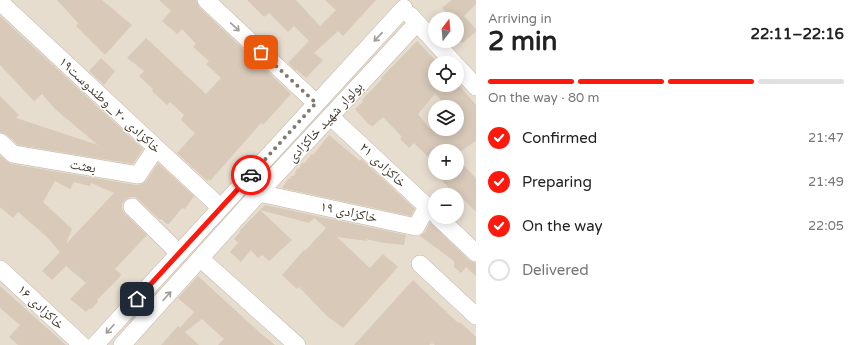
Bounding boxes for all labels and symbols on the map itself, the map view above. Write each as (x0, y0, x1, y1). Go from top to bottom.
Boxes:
north arrow (428, 12, 464, 48)
one-way arrow (230, 22, 240, 31)
one-way arrow (373, 32, 382, 42)
pin (244, 35, 278, 69)
street label: خاکزادی ۲۰_وطندوست۱۹ (55, 53, 165, 157)
street label: بولوار شهید خاکزادی (283, 78, 367, 166)
street label: خاکزادی ۲۱ (356, 139, 410, 191)
street label: بعثت (69, 155, 97, 177)
courier (231, 155, 271, 195)
street label: خاکزادی ۱۹ (319, 198, 379, 226)
street label: خاکزادی ۱۶ (14, 281, 68, 333)
pin (120, 282, 154, 316)
one-way arrow (162, 291, 171, 301)
one-way arrow (105, 324, 115, 334)

